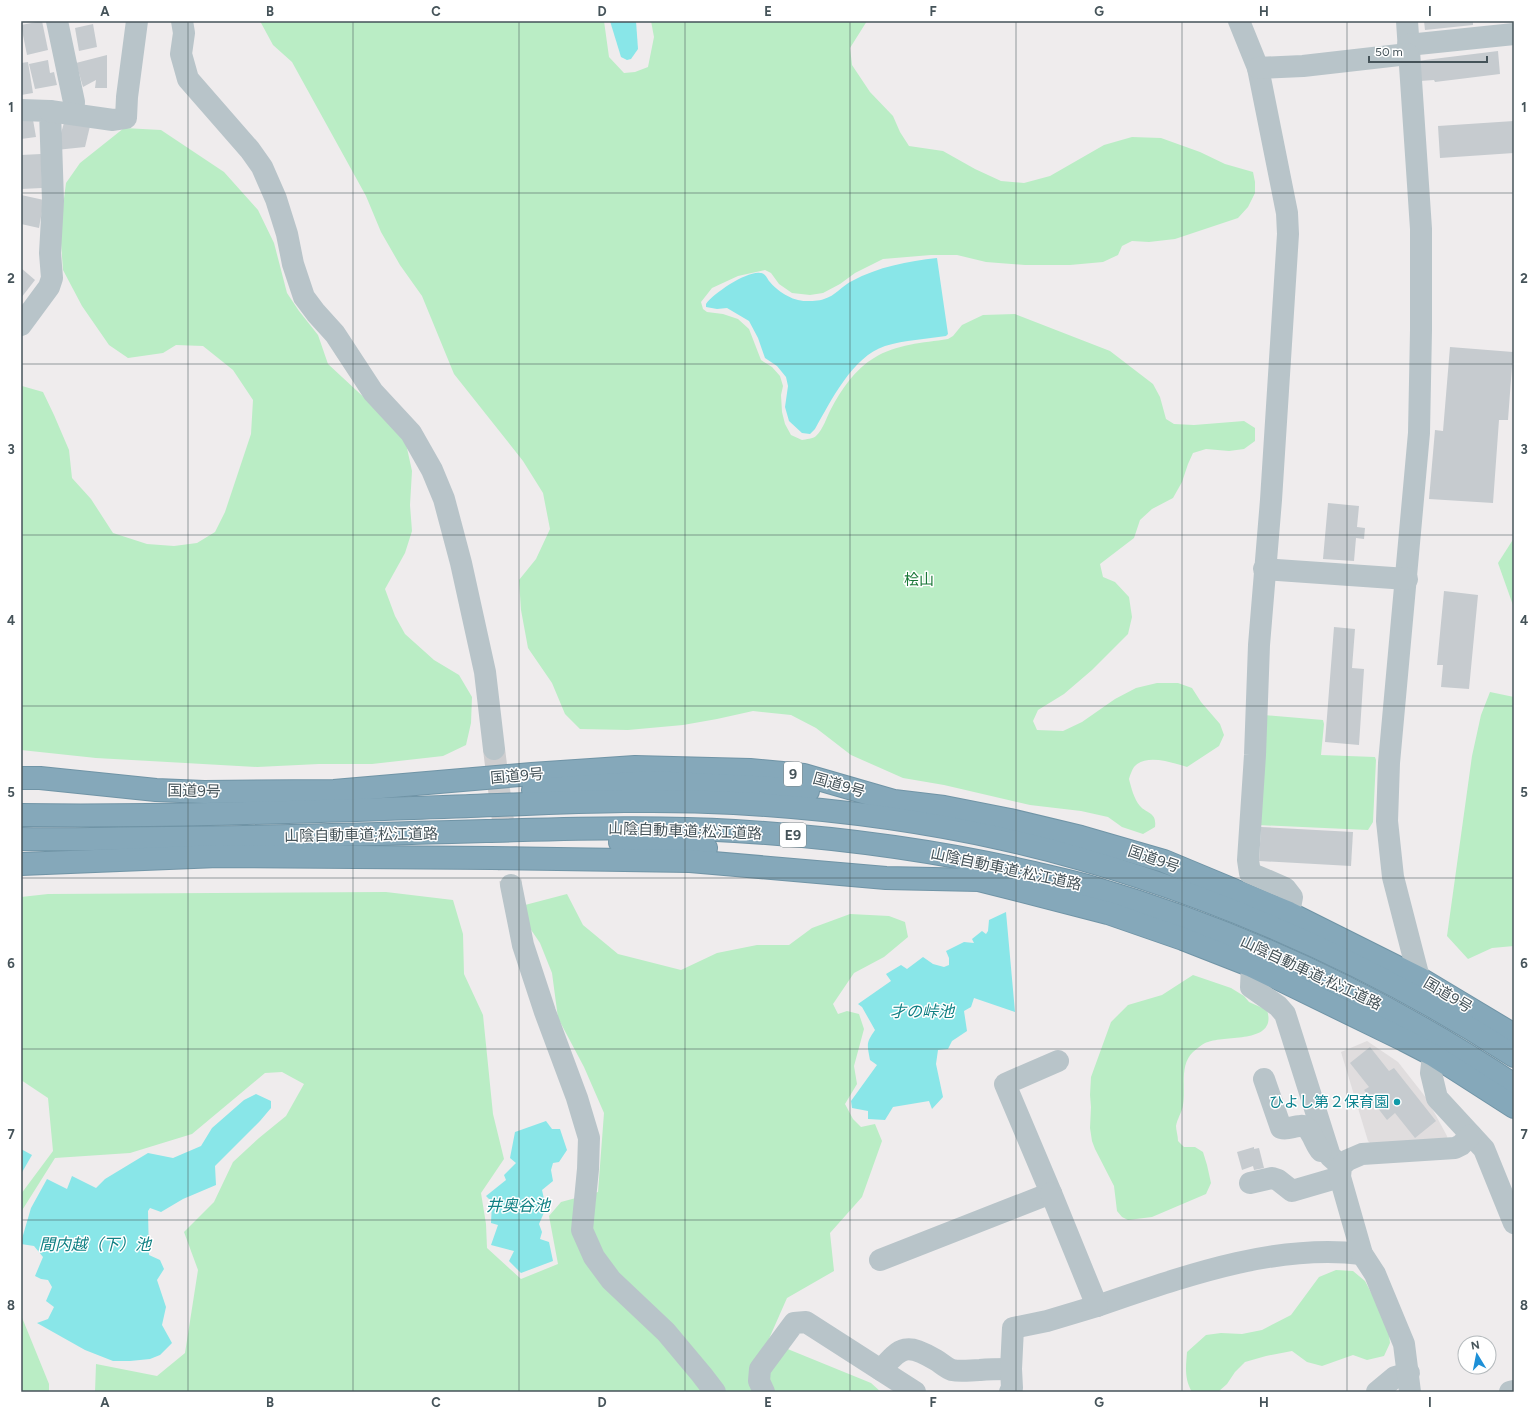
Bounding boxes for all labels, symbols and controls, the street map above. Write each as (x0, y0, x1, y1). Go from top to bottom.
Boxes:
text: A (100, 4, 110, 19)
text: B (266, 4, 274, 19)
text: C (431, 4, 441, 19)
text: D (597, 4, 607, 19)
text: E (764, 4, 772, 19)
text: F (929, 4, 937, 19)
text: G (1094, 4, 1104, 19)
text: H (1259, 4, 1269, 19)
text: I (1428, 4, 1432, 19)
scale bar (1369, 38, 1487, 64)
text: 50 m (1375, 45, 1403, 59)
text: 1 (8, 100, 14, 115)
text: 1 (1521, 100, 1527, 115)
text: 2 (7, 271, 15, 286)
text: 2 (1520, 271, 1528, 286)
text: 3 (7, 442, 15, 457)
text: 3 (1520, 442, 1528, 457)
park label: 桧山 (904, 571, 934, 589)
text: 4 (7, 613, 15, 628)
text: 4 (1520, 613, 1528, 628)
road number: 9 (784, 762, 802, 786)
street label: 国道9号 (490, 765, 544, 787)
street label: 国道9号 (811, 769, 867, 801)
street label: 国道9号 (167, 782, 221, 800)
text: 5 (7, 785, 15, 800)
text: 5 (1520, 785, 1528, 800)
street label: 山陰自動車道;松江道路 (608, 819, 762, 843)
road number: E9 (780, 823, 806, 847)
street label: 山陰自動車道;松江道路 (284, 825, 438, 845)
street label: 国道9号 (1126, 842, 1182, 876)
street label: 山陰自動車道;松江道路 (929, 844, 1083, 894)
street label: 山陰自動車道;松江道路 (1237, 932, 1385, 1014)
text: 6 (7, 956, 15, 971)
text: 6 (1520, 956, 1528, 971)
street label: 国道9号 (1420, 974, 1476, 1016)
water label: 才の峠池 (890, 1002, 956, 1021)
place label: ひよし第２保育園 (1269, 1093, 1389, 1111)
marker: ひよし第２保育園 (1392, 1097, 1402, 1107)
text: 7 (7, 1127, 15, 1142)
text: 7 (1520, 1127, 1528, 1142)
water label: 井奥谷池 (486, 1196, 552, 1215)
water label: 間内越（下）池 (39, 1235, 153, 1254)
text: 8 (7, 1298, 15, 1313)
text: 8 (1520, 1298, 1528, 1313)
north arrow (1457, 1335, 1497, 1375)
text: N (1470, 1339, 1481, 1353)
text: A (100, 1395, 110, 1410)
text: B (266, 1395, 274, 1410)
text: C (431, 1395, 441, 1410)
text: D (597, 1395, 607, 1410)
text: E (764, 1395, 772, 1410)
text: F (929, 1395, 937, 1410)
text: G (1094, 1395, 1104, 1410)
text: H (1259, 1395, 1269, 1410)
text: I (1428, 1395, 1432, 1410)

